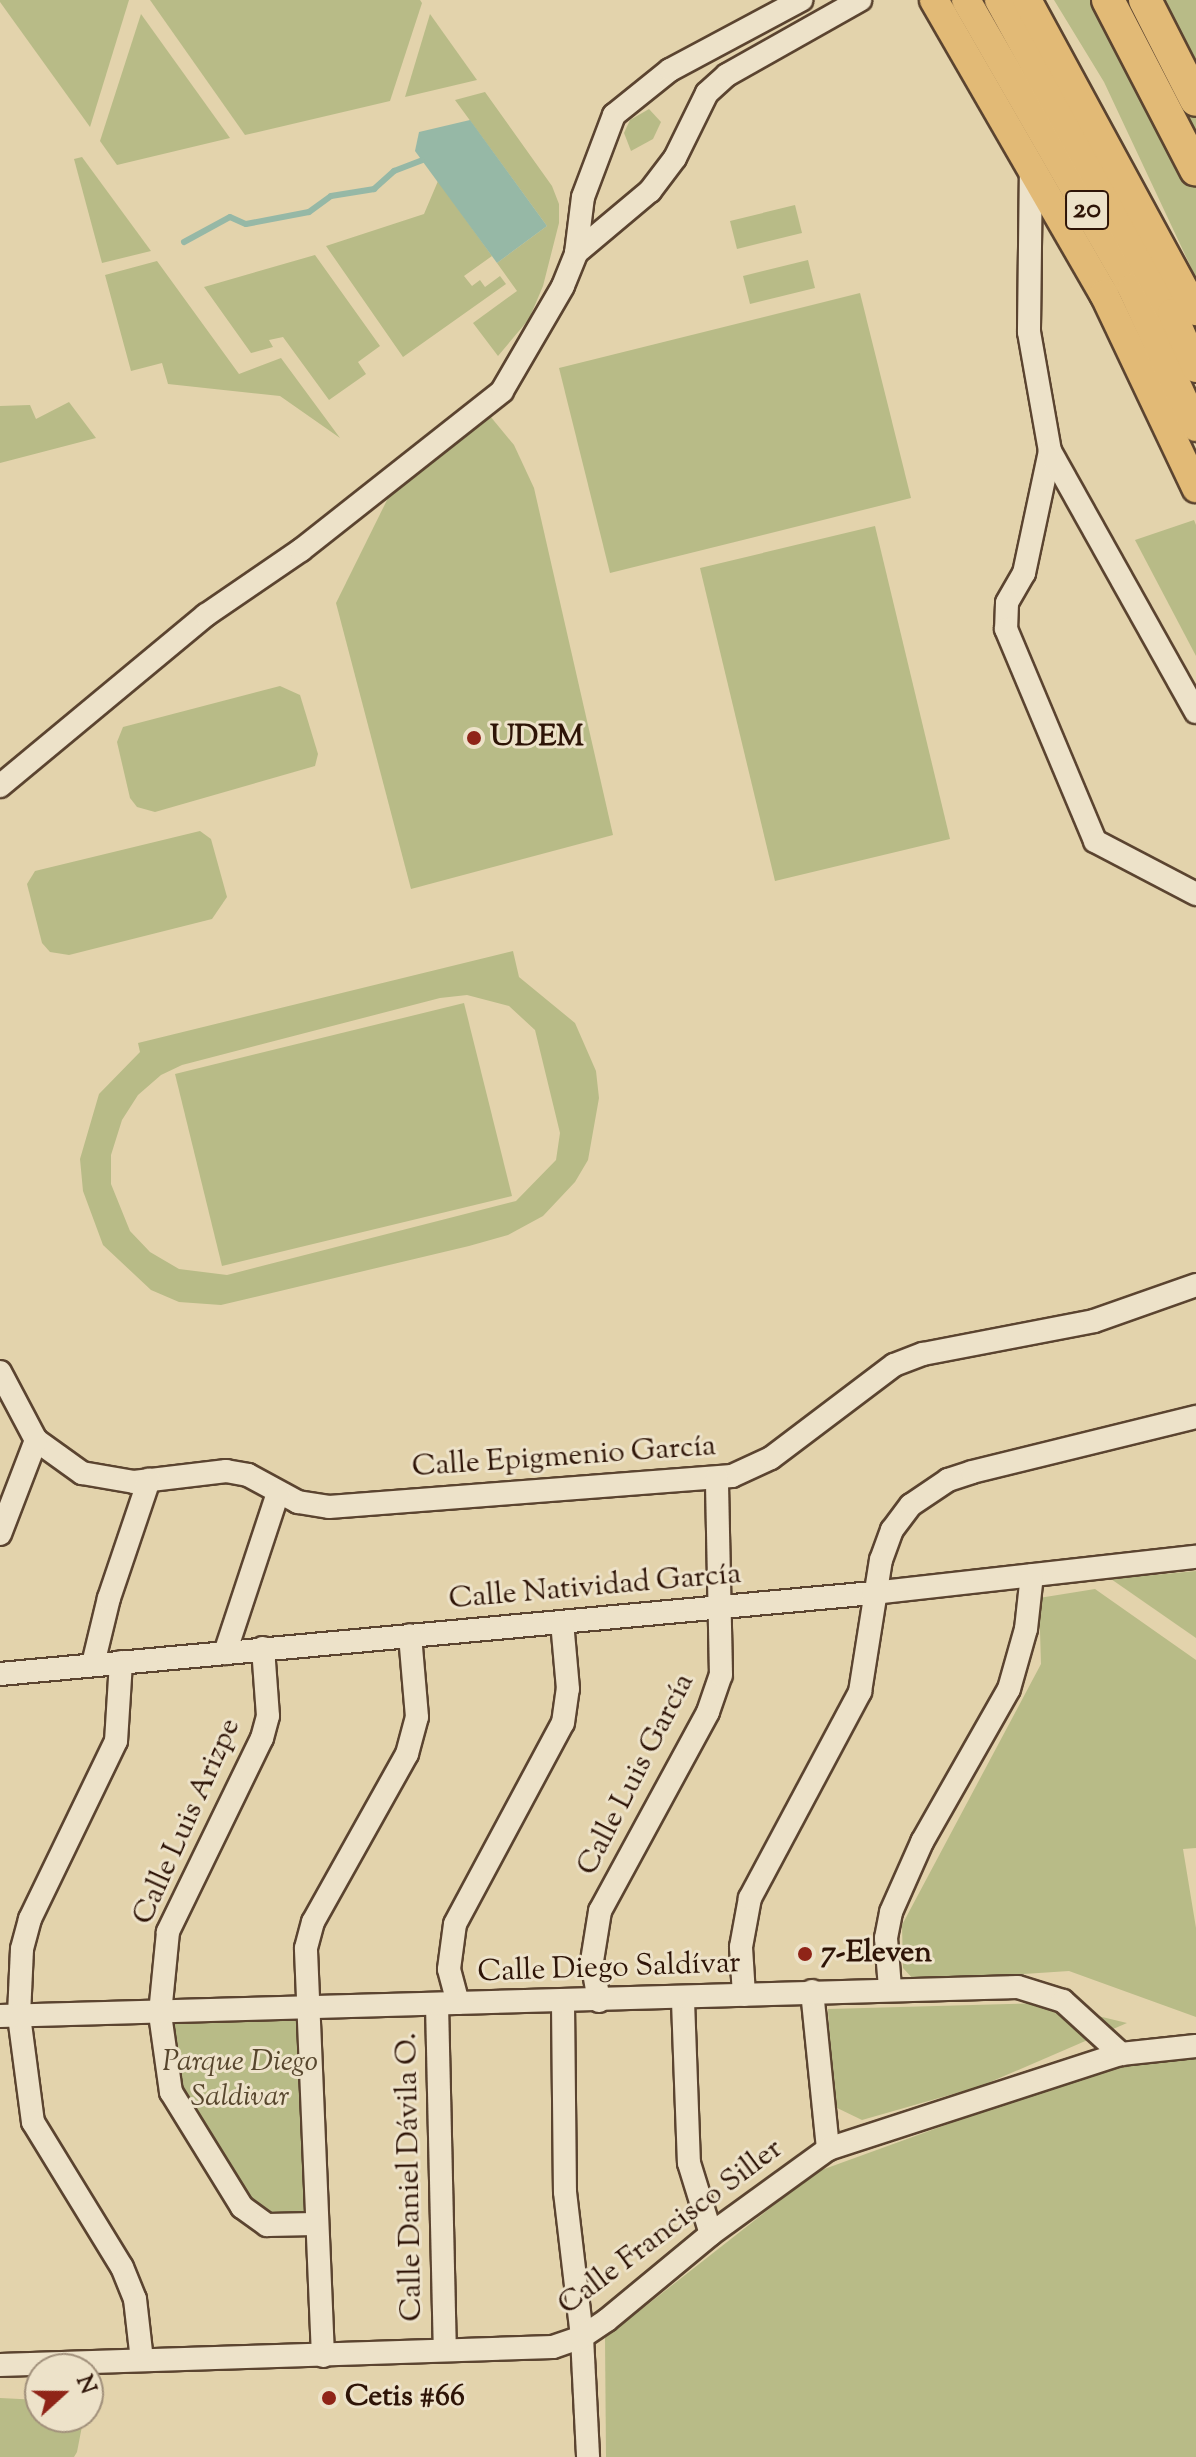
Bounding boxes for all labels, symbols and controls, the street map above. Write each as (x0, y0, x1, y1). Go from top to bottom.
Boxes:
road number: 20 (1065, 186, 1109, 234)
place label: UDEM (490, 720, 584, 756)
marker: UDEM (465, 729, 483, 747)
street label: Calle Epigmenio García (411, 1429, 717, 1487)
street label: Calle Natividad García (447, 1557, 743, 1619)
street label: Calle Luis García (571, 1668, 703, 1882)
street label: Calle Luis Arizpe (126, 1713, 250, 1931)
place label: 7-Eleven (821, 1936, 932, 1972)
marker: 7-Eleven (796, 1945, 814, 1963)
street label: Calle Diego Saldívar (477, 1946, 741, 1992)
street label: Calle Daniel Dávila O. (390, 2032, 432, 2322)
park label: Parque Diego Saldivar (162, 2045, 318, 2116)
street label: Calle Francisco Siller (552, 2132, 790, 2324)
north arrow (24, 2353, 104, 2433)
text: N (66, 2371, 103, 2399)
place label: Cetis #66 (345, 2380, 465, 2416)
marker: Cetis #66 (320, 2389, 338, 2407)

